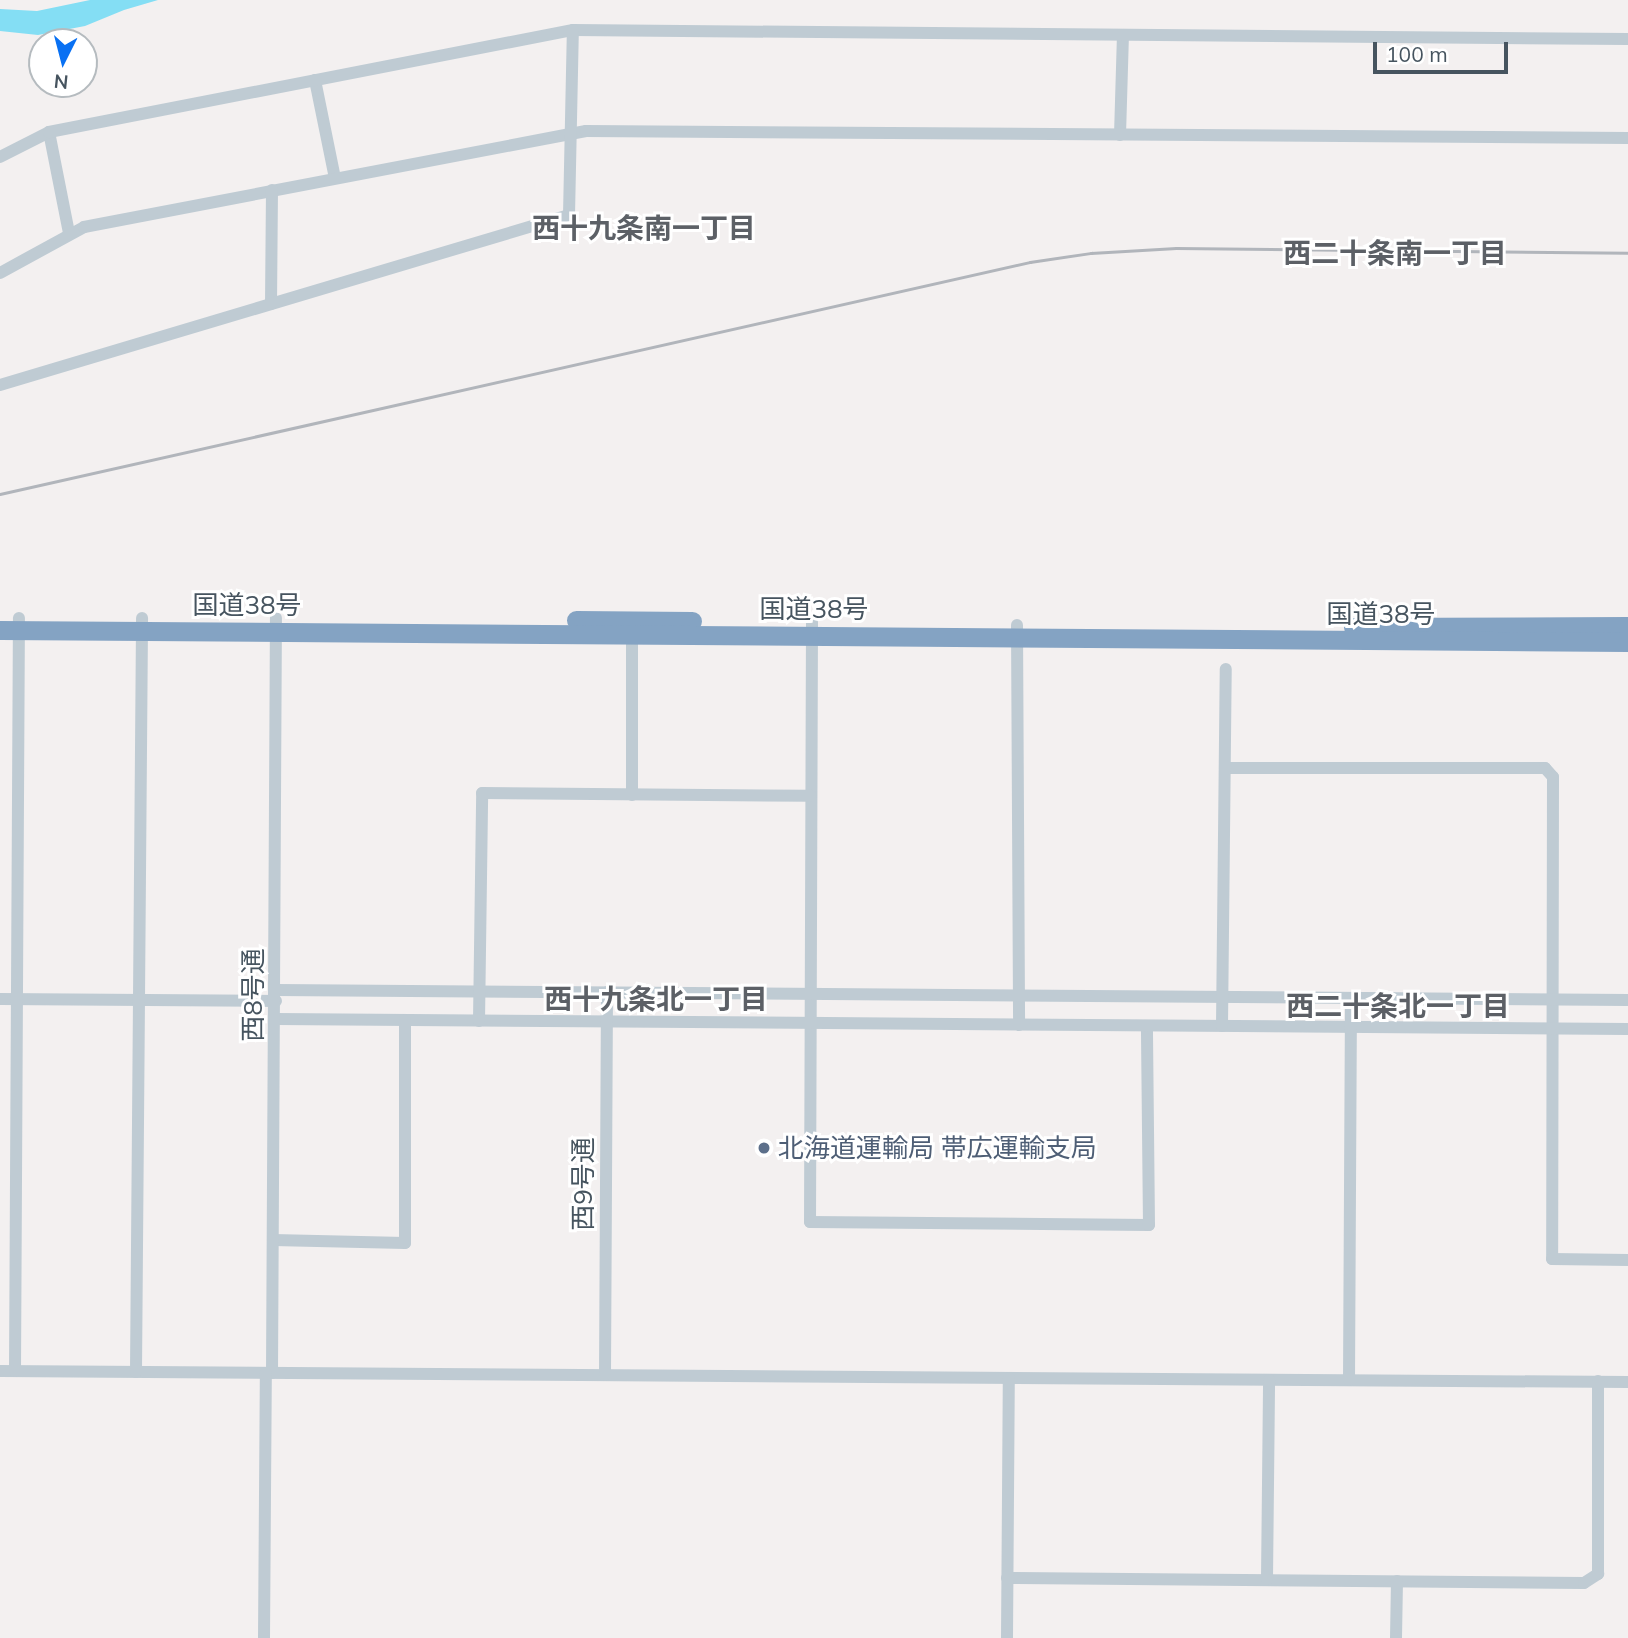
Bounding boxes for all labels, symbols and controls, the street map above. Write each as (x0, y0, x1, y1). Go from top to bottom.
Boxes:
north arrow (28, 28, 98, 98)
scale bar (1376, 28, 1511, 72)
text: 100 m (1386, 41, 1448, 67)
text: N (53, 69, 69, 95)
district label: 西十九条南一丁目 (532, 211, 756, 245)
district label: 西二十条南一丁目 (1283, 236, 1507, 270)
street label: 国道38号 (192, 589, 302, 621)
street label: 国道38号 (759, 593, 869, 625)
street label: 国道38号 (1326, 598, 1436, 630)
street label: 西8号通 (237, 948, 269, 1042)
district label: 西十九条北一丁目 (544, 982, 768, 1016)
district label: 西二十条北一丁目 (1286, 989, 1510, 1023)
place label: 北海道運輸局 帯広運輸支局 (778, 1132, 1097, 1164)
street label: 西9号通 (567, 1137, 599, 1231)
marker: 北海道運輸局 帯広運輸支局 (756, 1140, 772, 1156)

